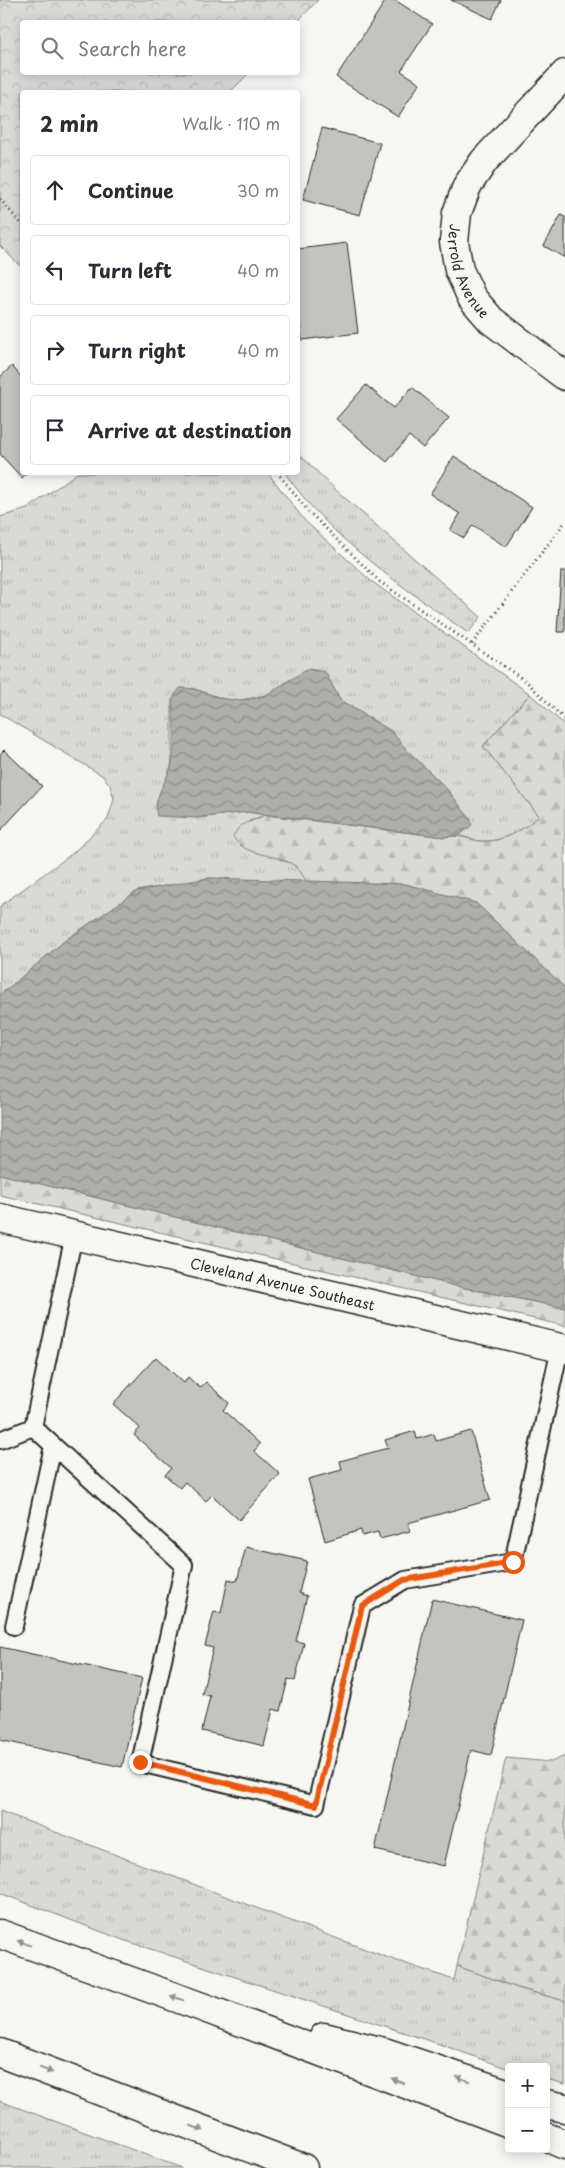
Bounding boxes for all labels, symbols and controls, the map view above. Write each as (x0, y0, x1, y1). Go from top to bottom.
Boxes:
search box (20, 20, 300, 75)
icon: search (38, 34, 66, 62)
text: Search here (78, 34, 187, 62)
text: 2 min (40, 107, 99, 139)
text: Walk · 110 m (182, 111, 280, 135)
icon: ahead (41, 176, 69, 204)
text: Continue (88, 176, 174, 204)
text: 30 m (237, 178, 279, 202)
street label: Jerrold Avenue (443, 223, 495, 322)
icon: left (41, 256, 69, 284)
text: Turn left (88, 256, 172, 284)
text: 40 m (237, 258, 279, 282)
icon: right (41, 336, 69, 364)
text: Turn right (88, 336, 186, 364)
text: 40 m (237, 338, 279, 362)
icon: arrive (41, 416, 69, 444)
text: Arrive at destination (88, 416, 292, 444)
street label: Cleveland Avenue Southeast (188, 1252, 377, 1315)
route start (502, 1551, 525, 1574)
route end (129, 1751, 152, 1774)
one-way arrow (17, 1938, 32, 1946)
one-way arrow (169, 1994, 184, 2002)
map controls (505, 2063, 550, 2153)
button: + (505, 2063, 550, 2108)
one-way arrow (38, 2067, 53, 2074)
one-way arrow (455, 2074, 470, 2082)
one-way arrow (390, 2077, 405, 2085)
button: − (505, 2108, 550, 2153)
one-way arrow (190, 2125, 205, 2132)

